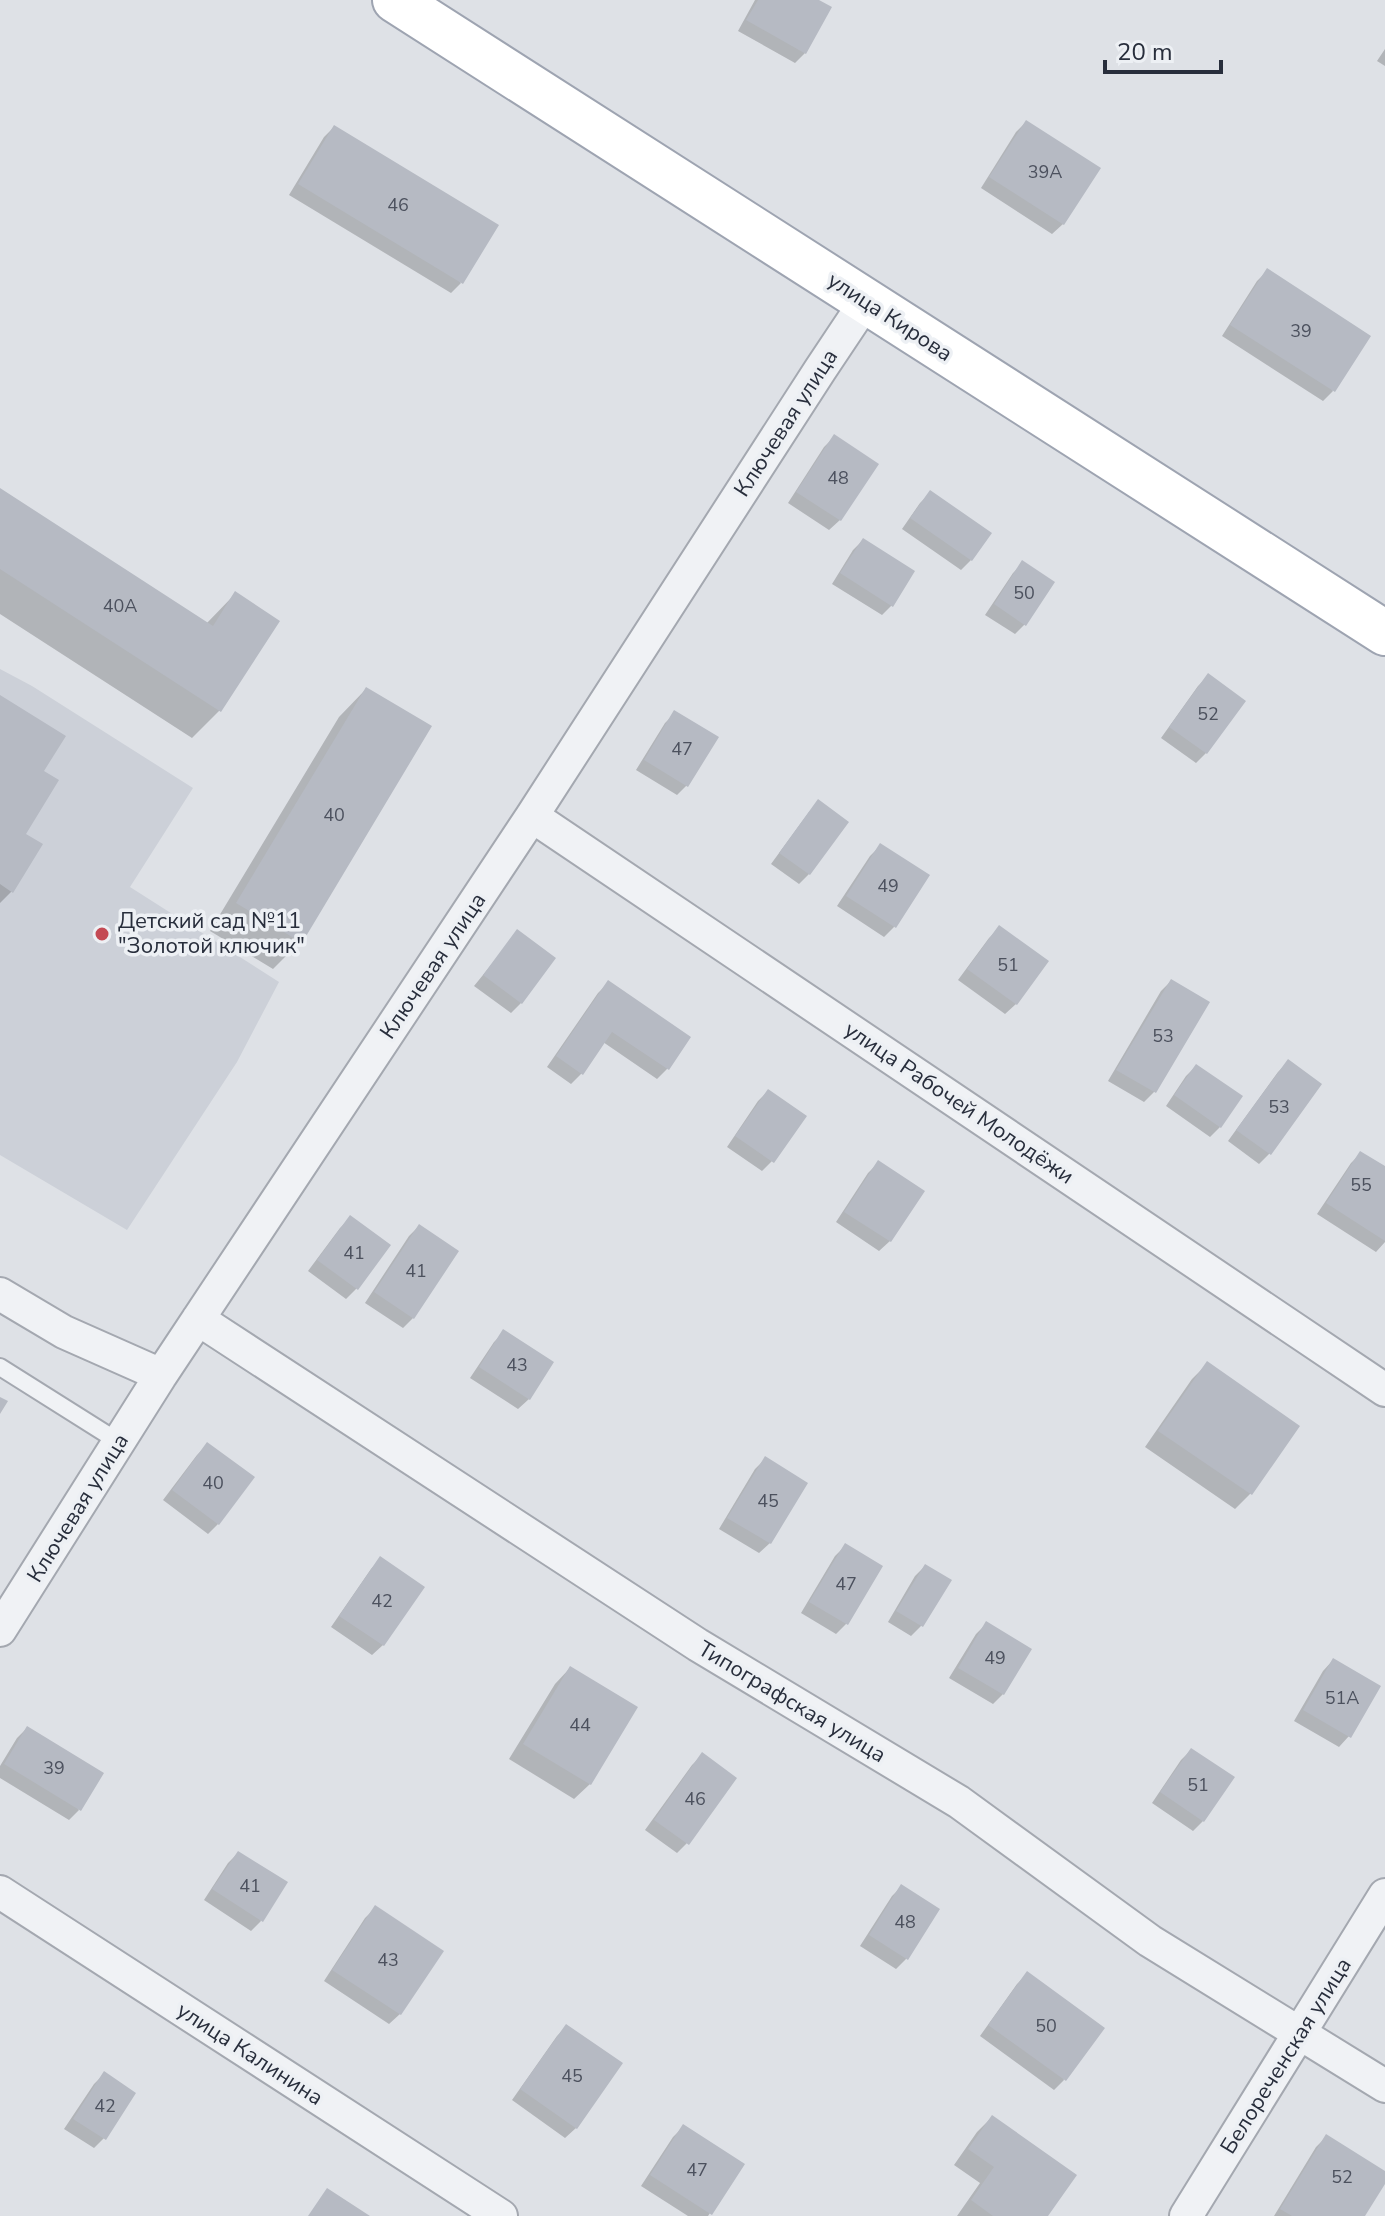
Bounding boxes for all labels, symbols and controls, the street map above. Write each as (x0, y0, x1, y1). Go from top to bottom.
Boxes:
scale bar (1105, 24, 1221, 74)
text: 20 m (1117, 36, 1173, 68)
house number: 39А (1028, 160, 1062, 184)
house number: 46 (387, 193, 409, 217)
street label: улица Кирова (822, 265, 958, 369)
house number: 39 (1290, 319, 1312, 343)
street label: Ключевая улица (727, 343, 845, 503)
house number: 48 (827, 466, 849, 490)
house number: 50 (1013, 581, 1035, 605)
house number: 40А (103, 594, 137, 618)
house number: 52 (1197, 702, 1219, 726)
house number: 47 (671, 737, 693, 761)
house number: 40 (323, 803, 345, 827)
house number: 49 (877, 874, 899, 898)
street label: Ключевая улица (373, 887, 493, 1045)
place label: Детский сад №11 "Золотой ключик" (118, 906, 305, 961)
marker: Детский сад №11 "Золотой ключик" (93, 925, 111, 943)
house number: 51 (997, 953, 1019, 977)
street label: улица Рабочей Молодёжи (838, 1015, 1080, 1191)
house number: 53 (1152, 1024, 1174, 1048)
house number: 53 (1268, 1095, 1290, 1119)
house number: 55 (1350, 1173, 1372, 1197)
house number: 41 (343, 1241, 365, 1265)
house number: 41 (405, 1259, 427, 1283)
house number: 43 (506, 1353, 528, 1377)
street label: Ключевая улица (20, 1428, 136, 1588)
house number: 40 (202, 1471, 224, 1495)
house number: 45 (757, 1489, 779, 1513)
house number: 47 (835, 1572, 857, 1596)
house number: 42 (371, 1589, 393, 1613)
street label: Типографская улица (692, 1634, 892, 1770)
house number: 49 (984, 1646, 1006, 1670)
house number: 51А (1325, 1686, 1359, 1710)
house number: 44 (569, 1713, 591, 1737)
house number: 39 (43, 1756, 65, 1780)
house number: 51 (1187, 1773, 1209, 1797)
house number: 46 (684, 1787, 706, 1811)
house number: 41 (239, 1874, 261, 1898)
house number: 48 (894, 1910, 916, 1934)
house number: 43 (377, 1948, 399, 1972)
street label: Белореченская улица (1213, 1952, 1359, 2160)
street label: улица Калинина (171, 1995, 329, 2113)
house number: 50 (1035, 2014, 1057, 2038)
house number: 45 (561, 2064, 583, 2088)
house number: 42 (94, 2094, 116, 2118)
house number: 47 (686, 2158, 708, 2182)
house number: 52 (1331, 2165, 1353, 2189)

